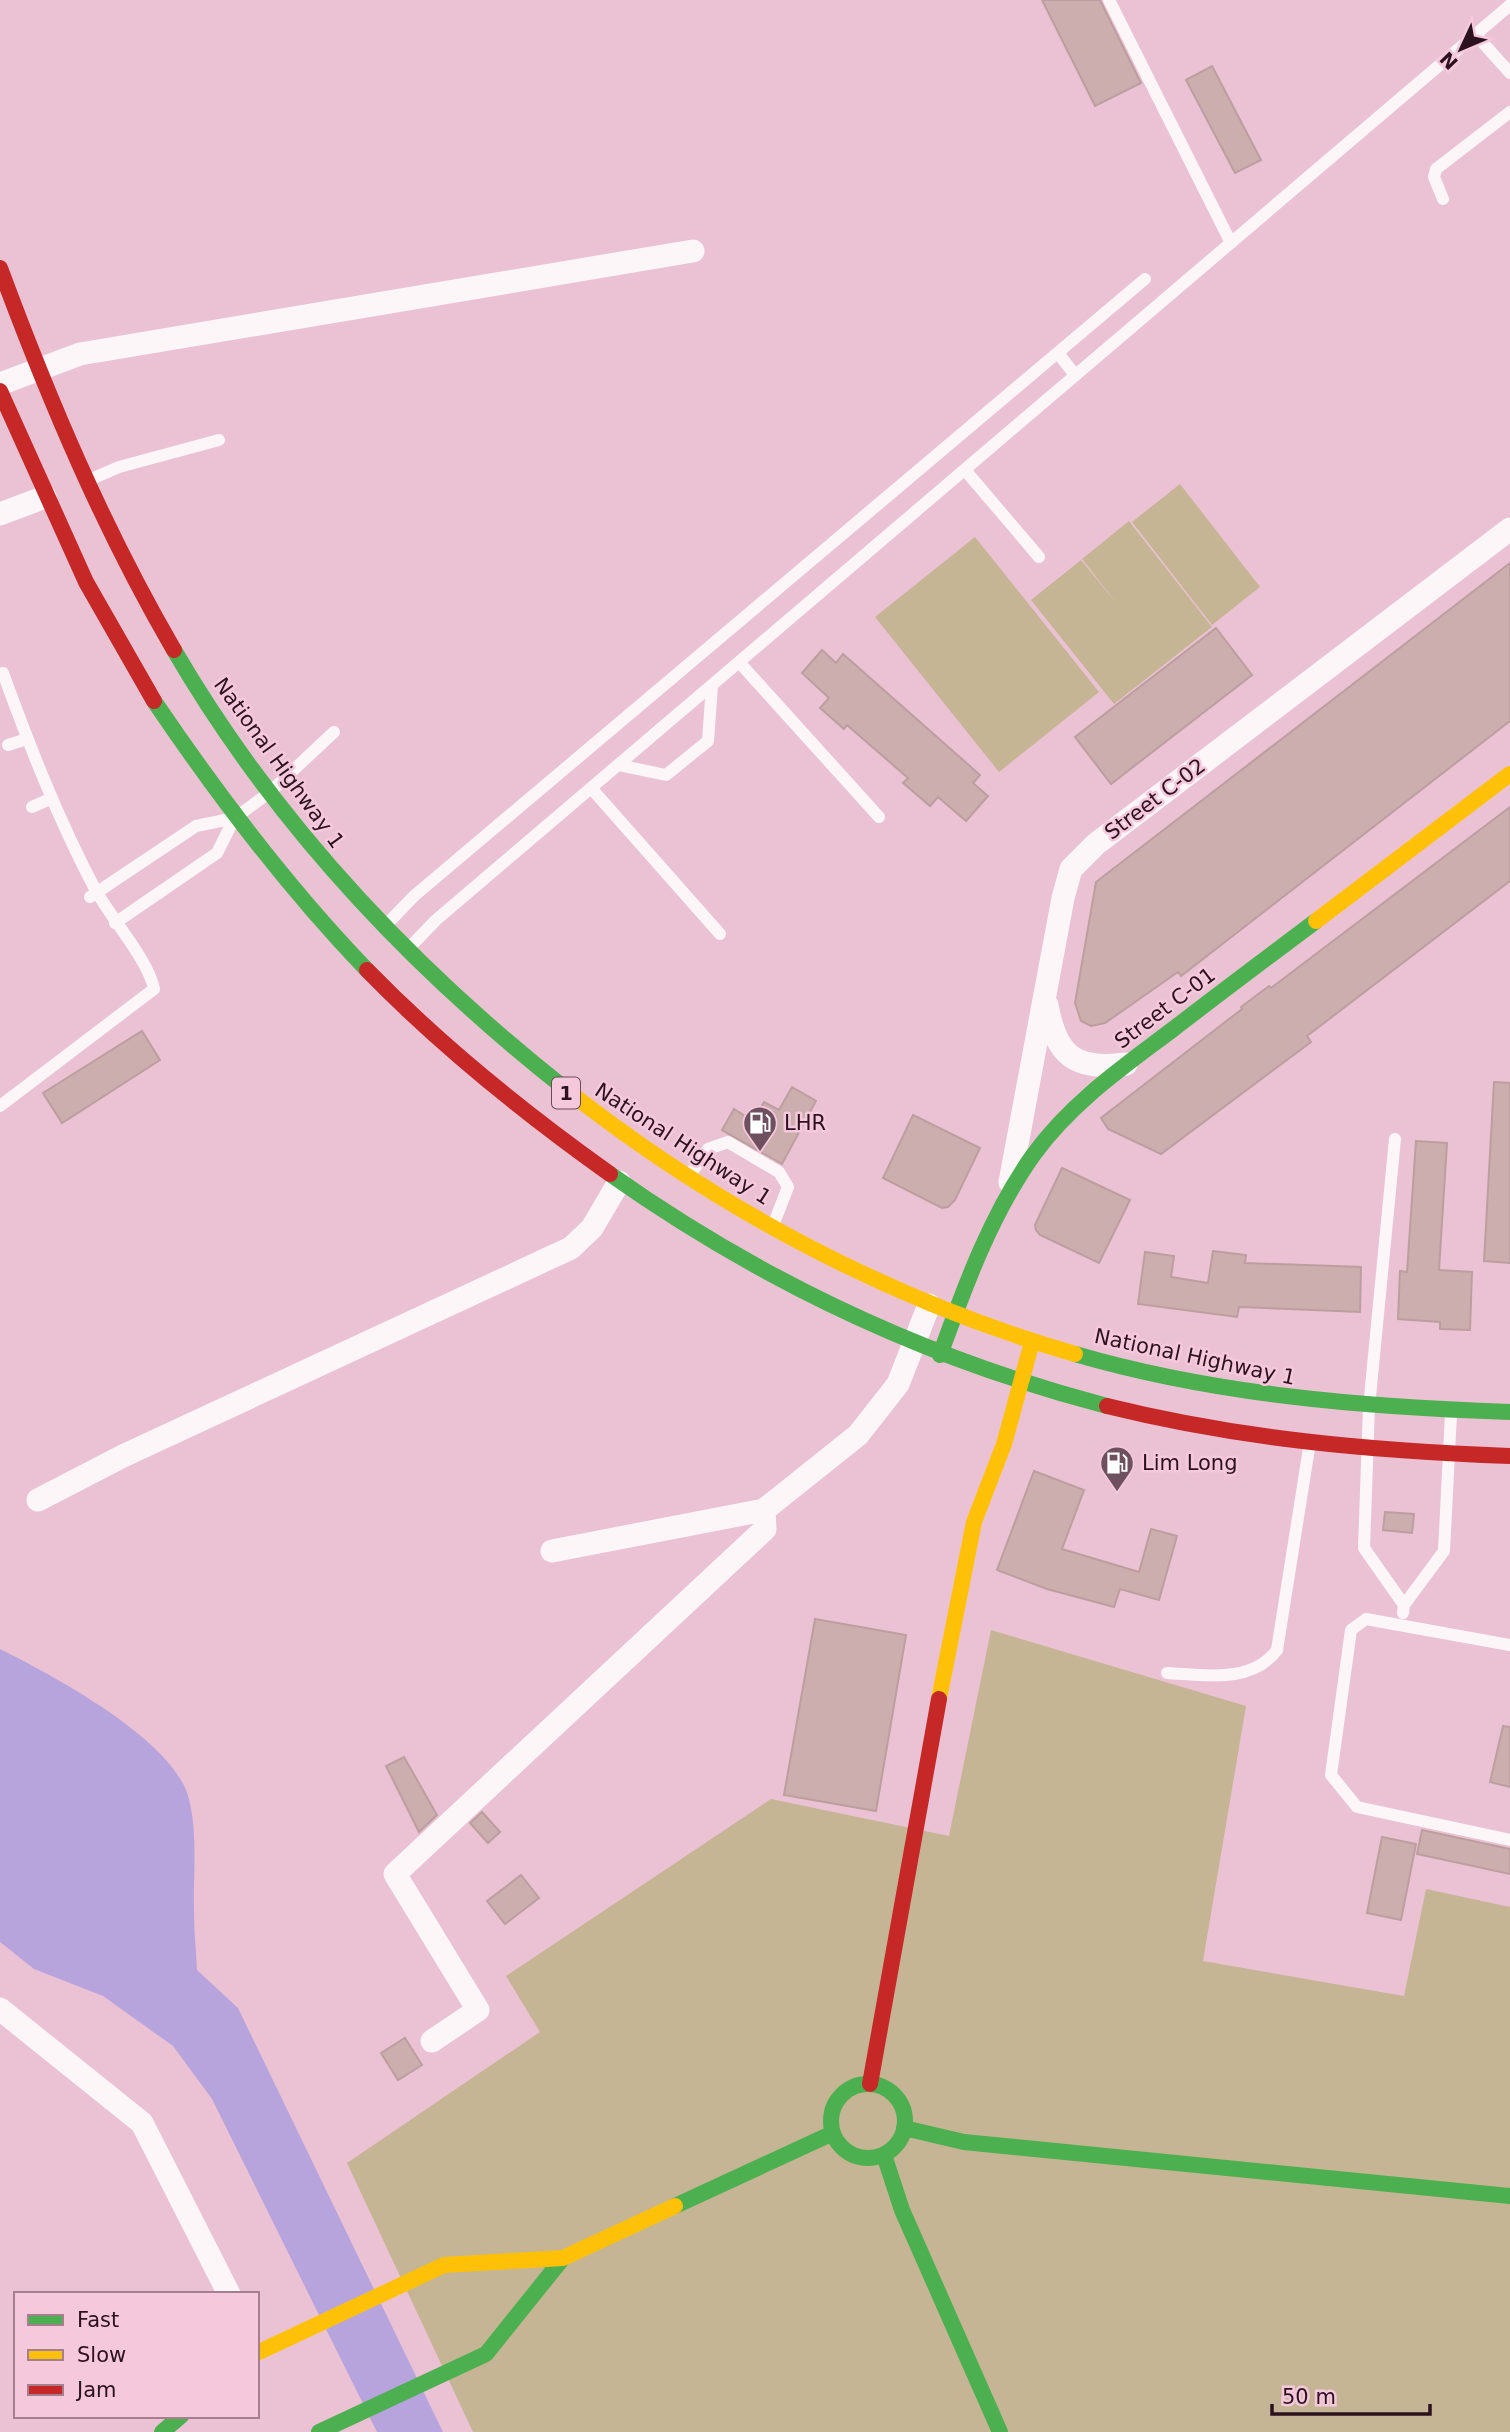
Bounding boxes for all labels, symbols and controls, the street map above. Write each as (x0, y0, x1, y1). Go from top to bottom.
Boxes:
north arrow (1426, 14, 1496, 84)
text: N (1435, 47, 1462, 74)
street label: National Highway 1 (209, 673, 349, 853)
street label: Street C-02 (1100, 753, 1210, 845)
street label: Street C-01 (1110, 962, 1220, 1054)
road number: 1 (552, 1078, 580, 1108)
street label: National Highway 1 (591, 1078, 775, 1210)
fuel station icon: LHR (741, 1104, 779, 1153)
place label: LHR (784, 1111, 826, 1135)
street label: National Highway 1 (1092, 1324, 1298, 1390)
fuel station icon: Lim Long (1098, 1444, 1136, 1493)
place label: Lim Long (1142, 1451, 1237, 1475)
legend (14, 2292, 259, 2418)
text: Fast (77, 2308, 119, 2332)
text: Slow (77, 2343, 126, 2367)
scale bar (1272, 2372, 1430, 2416)
text: Jam (75, 2378, 117, 2402)
text: 50 m (1282, 2385, 1336, 2409)

